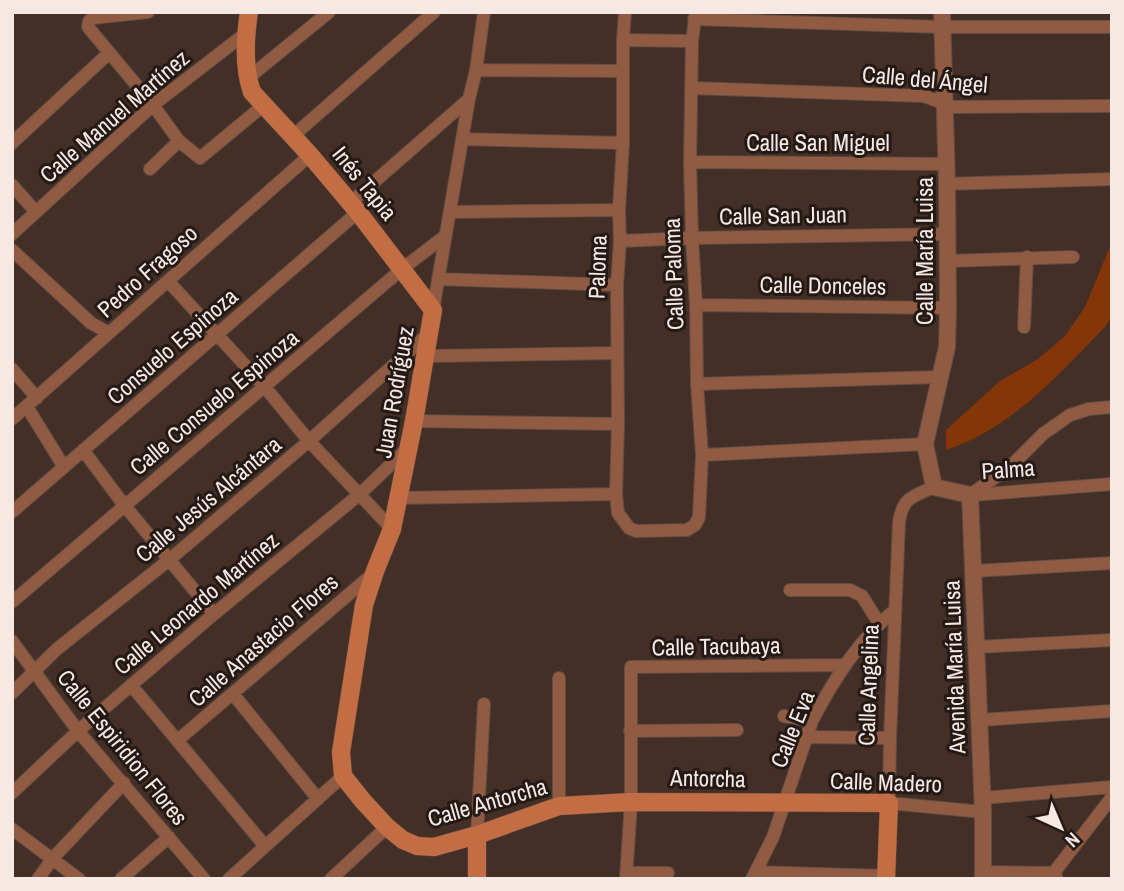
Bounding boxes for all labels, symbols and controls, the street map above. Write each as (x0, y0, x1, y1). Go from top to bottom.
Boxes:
street label: Calle Manuel Martínez (33, 42, 195, 190)
street label: Calle del Ángel (861, 58, 989, 100)
street label: Calle San Miguel (746, 127, 890, 158)
street label: Inés Tapia (326, 139, 405, 227)
street label: Calle María Luisa (909, 177, 940, 325)
street label: Calle San Juan (719, 198, 847, 232)
street label: Calle Paloma (656, 217, 690, 331)
street label: Pedro Fragoso (90, 218, 204, 324)
street label: Paloma (580, 234, 614, 299)
street label: Calle Donceles (759, 268, 887, 302)
street label: Consuelo Espinoza (100, 280, 244, 411)
street label: Calle Consuelo Espinoza (123, 322, 305, 482)
street label: Juan Rodríguez (367, 324, 421, 460)
street label: Calle Jesús Alcántara (129, 429, 288, 569)
street label: Palma (980, 452, 1036, 486)
street label: Calle Leonardo Martínez (107, 525, 285, 681)
street label: Calle Anastacio Flores (182, 566, 344, 714)
street label: Avenida María Luisa (935, 579, 973, 755)
street label: Calle Angelina (850, 623, 886, 746)
street label: Calle Tacubaya (651, 629, 781, 663)
street label: Calle Espiridion Flores (51, 663, 195, 831)
street label: Calle Eva (763, 685, 822, 772)
street label: Antorcha (669, 762, 747, 794)
street label: Calle Madero (829, 765, 943, 799)
street label: Calle Antorcha (424, 770, 551, 834)
north arrow (1026, 793, 1096, 863)
text: N (1060, 827, 1086, 853)

